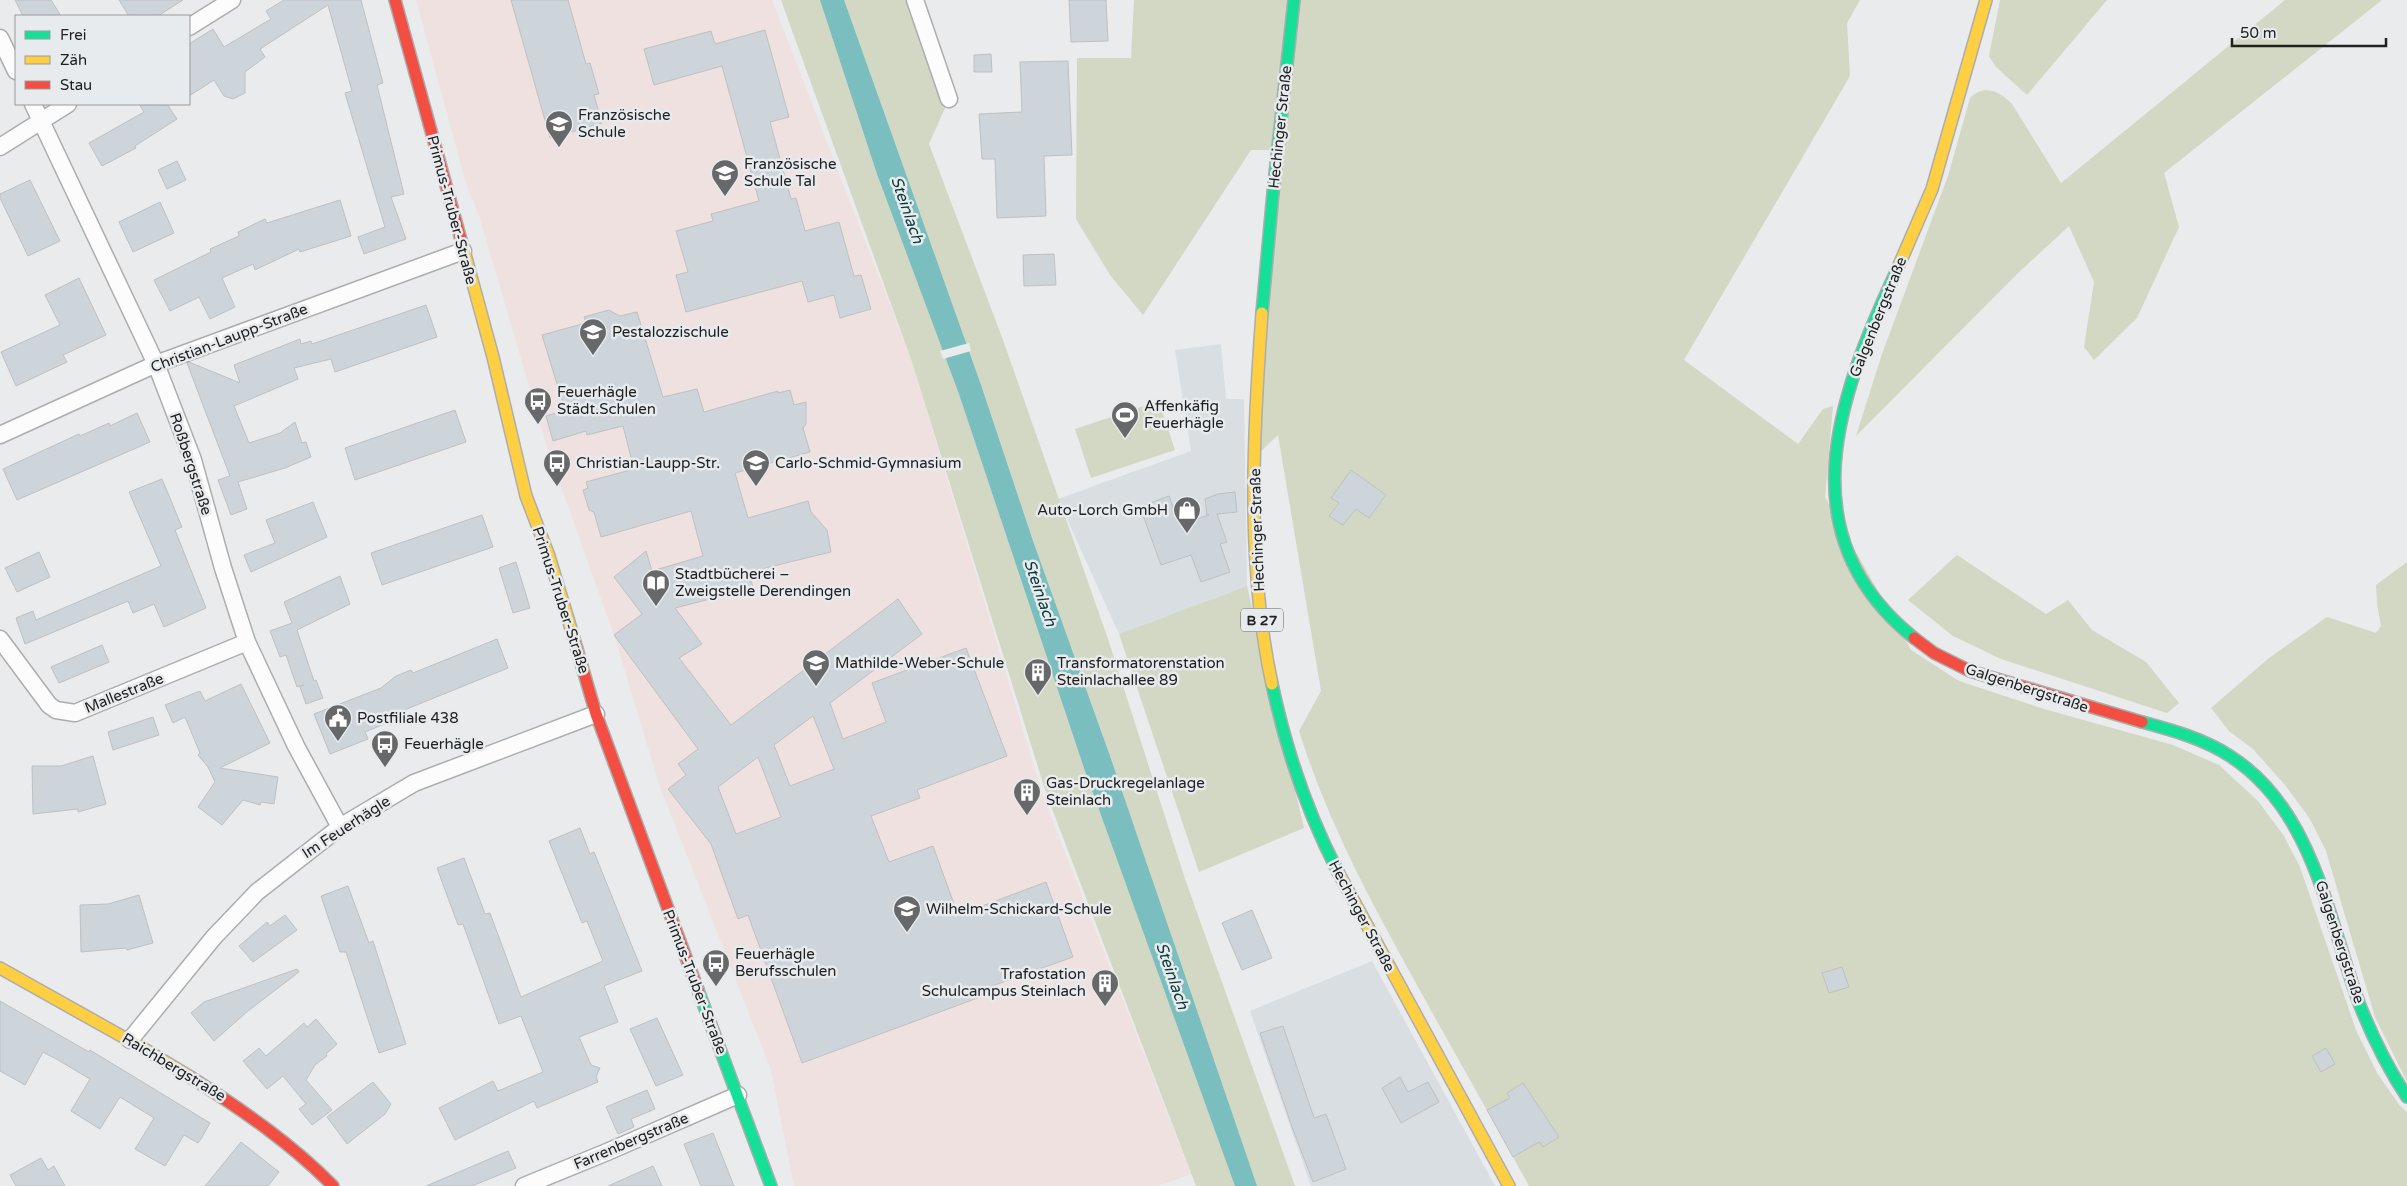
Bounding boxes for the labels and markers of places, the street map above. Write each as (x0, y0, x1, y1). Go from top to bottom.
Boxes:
place label: Französische Schule (578, 106, 670, 141)
school or university icon: Französische Schule (544, 109, 574, 148)
place label: Französische Schule Tal (744, 155, 836, 190)
school or university icon: Französische Schule Tal (710, 158, 740, 197)
school or university icon: Pestalozzischule (578, 317, 608, 356)
place label: Pestalozzischule (612, 323, 729, 341)
place label: Feuerhägle Städt.Schulen (557, 383, 656, 418)
bus stop icon: Feuerhägle Städt.Schulen (523, 386, 553, 425)
place label: Affenkäfig Feuerhägle (1144, 397, 1224, 432)
sports icon: Affenkäfig Feuerhägle (1110, 400, 1140, 439)
bus stop icon: Christian-Laupp-Str. (542, 448, 572, 487)
school or university icon: Carlo-Schmid-Gymnasium (741, 448, 771, 487)
place label: Christian-Laupp-Str. (576, 454, 720, 472)
place label: Carlo-Schmid-Gymnasium (775, 454, 961, 472)
shop icon: Auto-Lorch GmbH (1172, 495, 1202, 534)
place label: Auto-Lorch GmbH (1037, 501, 1168, 519)
place label: Stadtbücherei – Zweigstelle Derendingen (675, 565, 851, 600)
library icon: Stadtbücherei – Zweigstelle Derendingen (641, 568, 671, 607)
school or university icon: Mathilde-Weber-Schule (801, 648, 831, 687)
place label: Mathilde-Weber-Schule (835, 654, 1004, 672)
place label: Transformatorenstation Steinlachallee 89 (1057, 654, 1225, 689)
building icon: Transformatorenstation Steinlachallee 89 (1023, 657, 1053, 696)
public building icon: Postfiliale 438 (323, 703, 353, 742)
place label: Postfiliale 438 (357, 709, 459, 727)
bus stop icon: Feuerhägle (370, 729, 400, 768)
place label: Feuerhägle (404, 735, 484, 753)
place label: Gas-Druckregelanlage Steinlach (1046, 774, 1205, 809)
building icon: Gas-Druckregelanlage Steinlach (1012, 777, 1042, 816)
school or university icon: Wilhelm-Schickard-Schule (892, 894, 922, 933)
place label: Wilhelm-Schickard-Schule (926, 900, 1112, 918)
place label: Feuerhägle Berufsschulen (735, 945, 836, 980)
bus stop icon: Feuerhägle Berufsschulen (701, 948, 731, 987)
place label: Trafostation Schulcampus Steinlach (922, 965, 1086, 1000)
building icon: Trafostation Schulcampus Steinlach (1090, 968, 1120, 1007)

